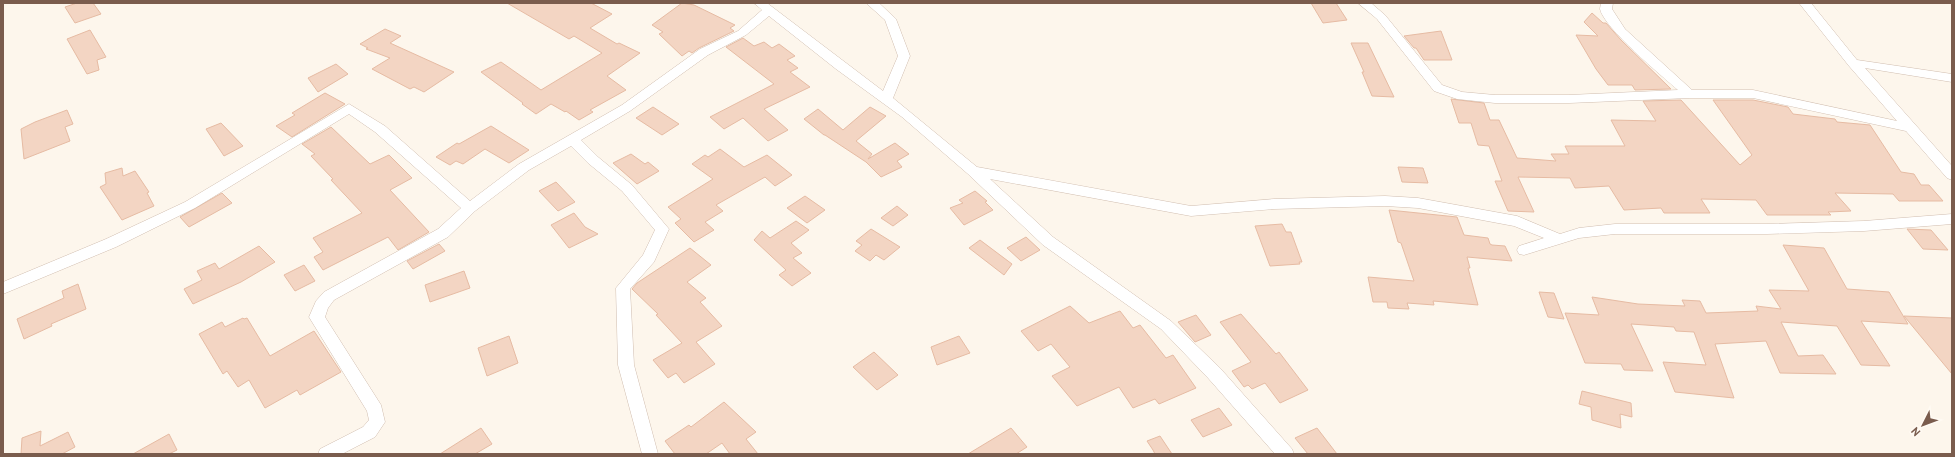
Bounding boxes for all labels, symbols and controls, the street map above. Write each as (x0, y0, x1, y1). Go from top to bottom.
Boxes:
north arrow (1903, 405, 1943, 445)
text: N (1908, 424, 1923, 439)

